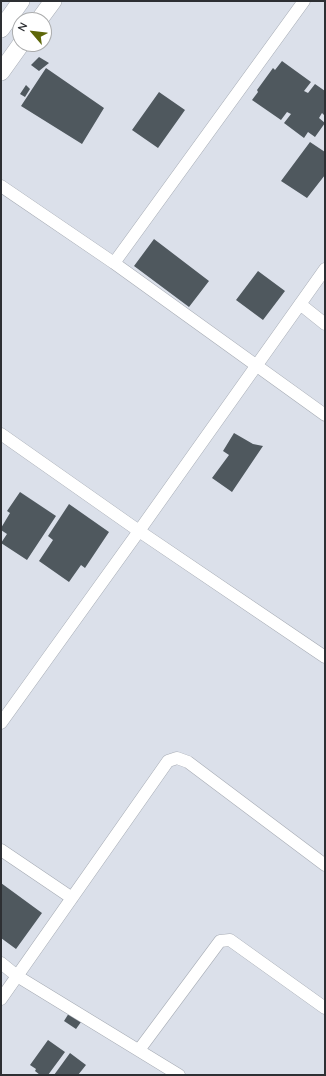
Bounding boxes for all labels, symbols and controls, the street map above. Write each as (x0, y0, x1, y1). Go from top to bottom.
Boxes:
north arrow (12, 12, 52, 52)
text: N (14, 20, 30, 34)

